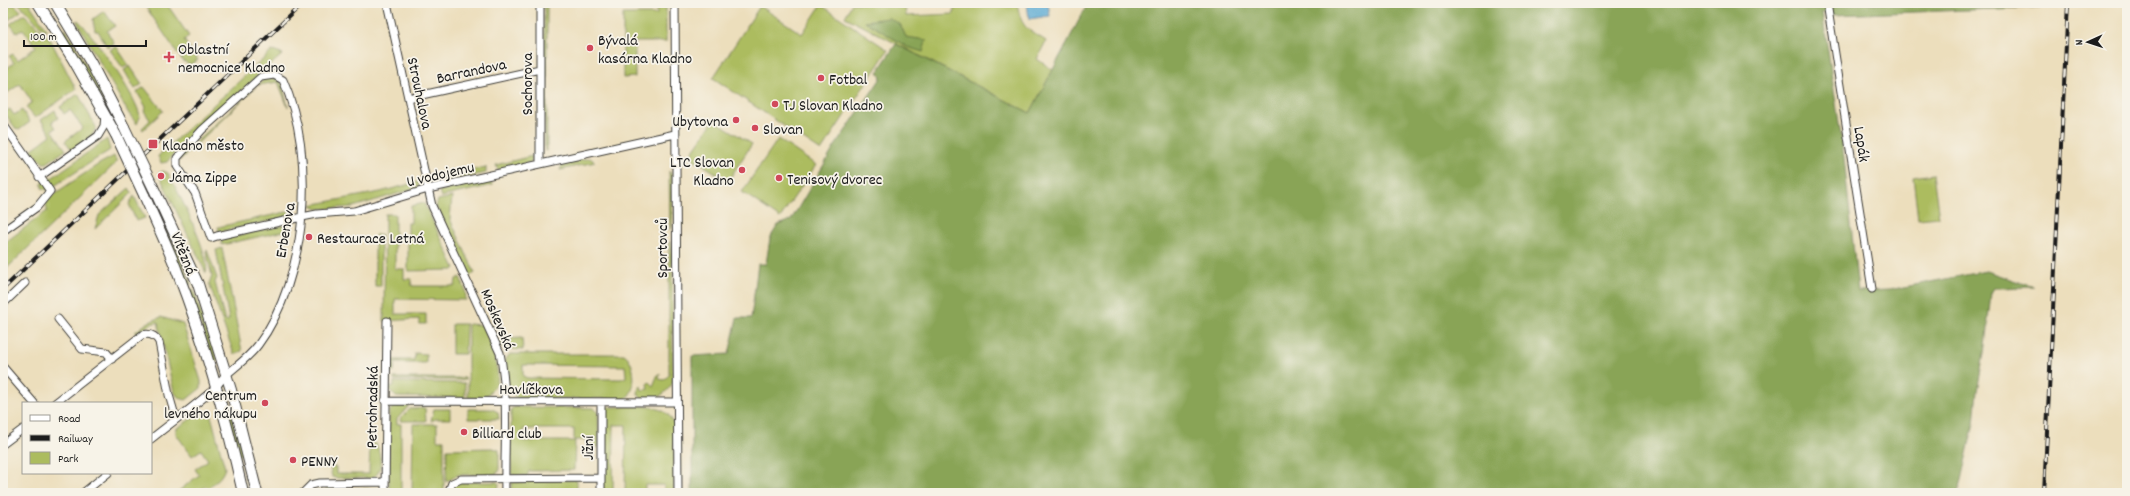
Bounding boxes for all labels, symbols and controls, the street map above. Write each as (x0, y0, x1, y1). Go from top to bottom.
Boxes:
scale bar (24, 22, 146, 48)
north arrow (2068, 22, 2108, 62)
text: 100 m (30, 29, 57, 46)
place label: Bývalá kasárna Kladno (598, 30, 692, 71)
place label: Oblastní nemocnice Kladno (178, 39, 285, 80)
text: N (2072, 39, 2088, 46)
marker: Bývalá kasárna Kladno (585, 43, 595, 53)
marker: Oblastní nemocnice Kladno (163, 51, 175, 63)
street label: Sochorova (517, 52, 540, 115)
street label: Barrandova (435, 54, 509, 91)
street label: Strouhalova (400, 55, 437, 132)
place label: Fotbal (829, 69, 868, 92)
marker: Fotbal (816, 73, 826, 83)
place label: TJ Slovan Kladno (783, 95, 883, 118)
marker: TJ Slovan Kladno (770, 99, 780, 109)
place label: Ubytovna (672, 111, 728, 134)
marker: Ubytovna (731, 115, 741, 125)
place label: Slovan (763, 119, 803, 142)
marker: Slovan (750, 123, 760, 133)
street label: Lapák (1846, 125, 1875, 164)
place label: Kladno město (162, 135, 244, 158)
marker: Kladno město (147, 138, 159, 150)
place label: LTC Slovan Kladno (670, 152, 734, 193)
street label: U vodojemu (404, 156, 477, 194)
marker: LTC Slovan Kladno (737, 165, 747, 175)
place label: Jáma Zippe (169, 167, 237, 190)
place label: Tenisový dvorec (787, 169, 882, 192)
marker: Jáma Zippe (156, 171, 166, 181)
marker: Tenisový dvorec (774, 173, 784, 183)
street label: Erbenova (270, 200, 303, 260)
street label: Sportovců (652, 218, 675, 278)
place label: Restaurace Letná (317, 228, 424, 251)
street label: Vítězná (164, 229, 202, 279)
marker: Restaurace Letná (304, 232, 314, 242)
street label: Moskevská (473, 286, 520, 354)
street label: Petrohradská (361, 365, 386, 449)
street label: Havlíčkova (499, 379, 563, 402)
place label: Centrum levného nákupu (164, 385, 257, 426)
marker: Centrum levného nákupu (260, 398, 270, 408)
legend (22, 402, 152, 474)
text: Road (58, 411, 80, 428)
place label: Billiard club (472, 423, 542, 446)
marker: Billiard club (459, 427, 469, 437)
text: Railway (58, 431, 94, 448)
street label: Jižní (578, 435, 601, 460)
text: Park (58, 451, 79, 468)
place label: PENNY (301, 451, 338, 474)
marker: PENNY (288, 455, 298, 465)

